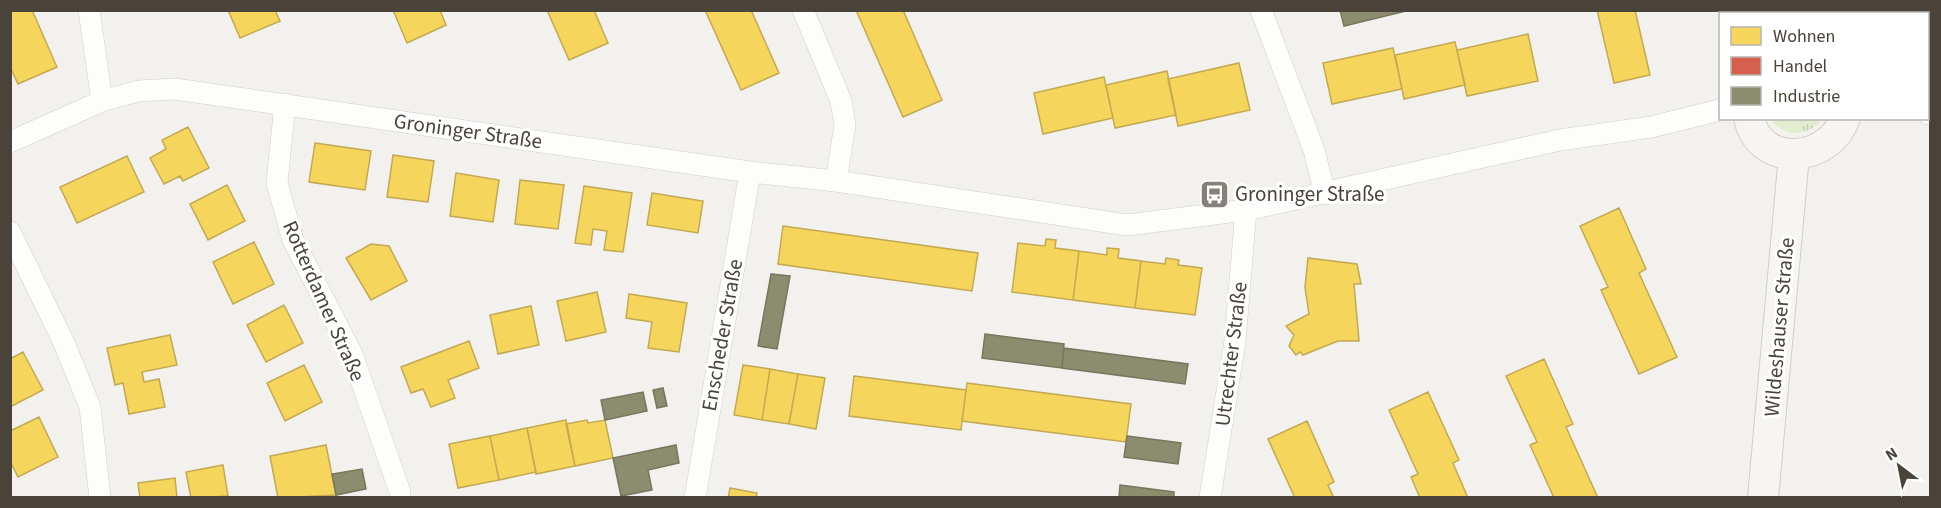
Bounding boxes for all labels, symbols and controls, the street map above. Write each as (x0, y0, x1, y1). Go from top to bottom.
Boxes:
legend (1719, 12, 1929, 120)
text: Wohnen (1773, 24, 1835, 49)
text: Handel (1773, 54, 1827, 79)
text: Industrie (1773, 84, 1840, 109)
street label: Groninger Straße (392, 106, 544, 156)
bus stop icon: Groninger Straße (1198, 178, 1230, 210)
place label: Groninger Straße (1235, 179, 1384, 209)
street label: Rotterdamer Straße (275, 216, 373, 386)
street label: Wildeshauser Straße (1756, 236, 1802, 418)
street label: Enscheder Straße (694, 257, 750, 413)
street label: Utrechter Straße (1207, 280, 1255, 428)
north arrow (1869, 436, 1929, 496)
text: N (1881, 442, 1902, 466)

